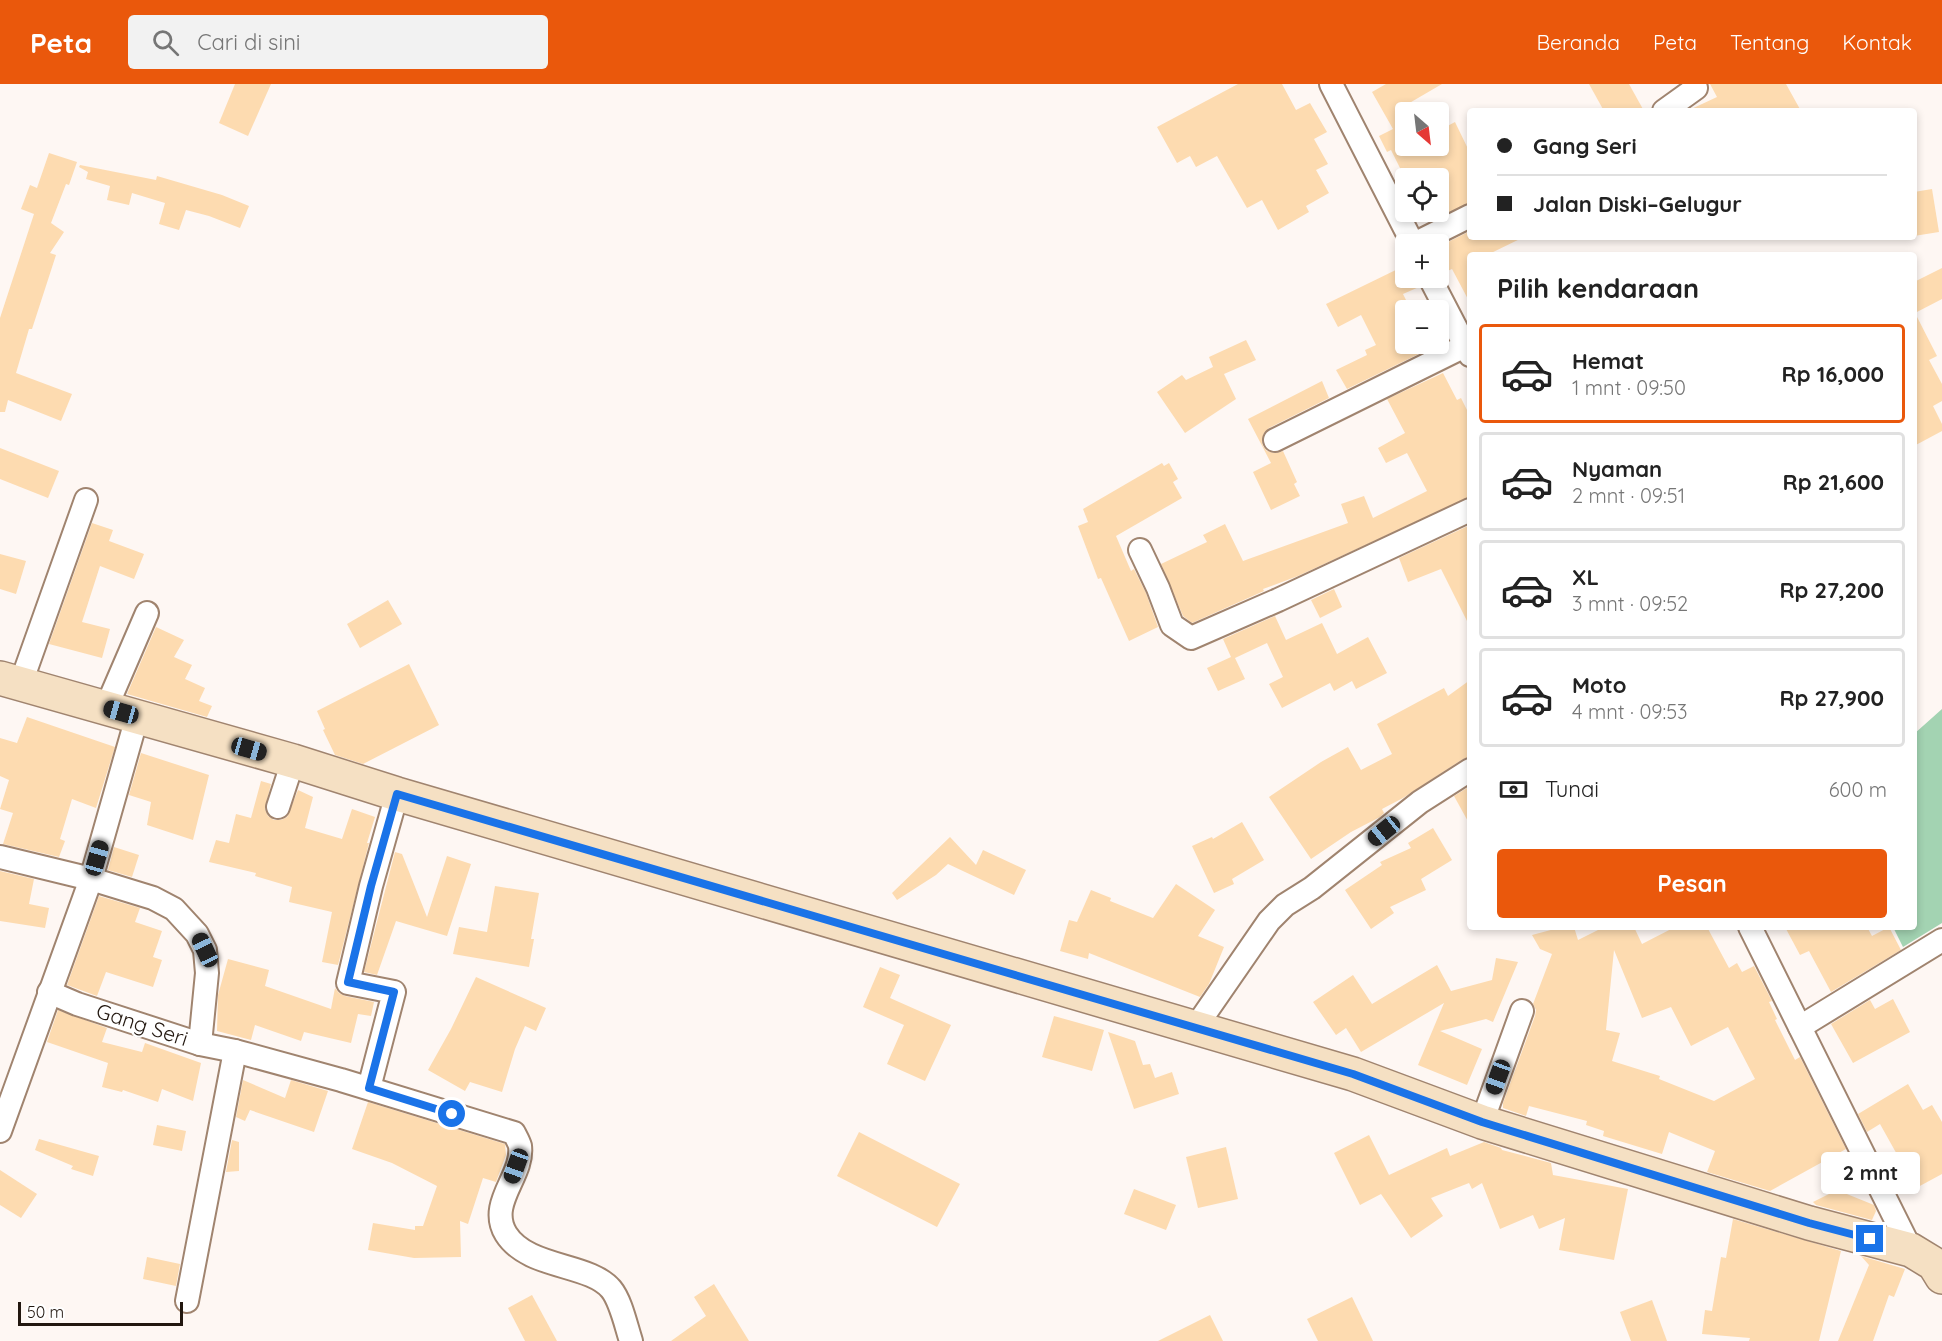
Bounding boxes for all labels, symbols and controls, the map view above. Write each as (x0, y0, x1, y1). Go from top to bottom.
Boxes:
search box (128, 15, 548, 69)
text: Peta (30, 25, 92, 60)
icon: search (149, 26, 182, 59)
text: Cari di sini (197, 28, 301, 56)
text: Beranda (1536, 29, 1620, 55)
text: Peta (1653, 29, 1697, 55)
text: Tentang (1730, 29, 1809, 55)
text: Kontak (1842, 29, 1912, 55)
north arrow (1395, 102, 1449, 156)
map controls (1395, 102, 1449, 354)
text: Gang Seri (1533, 132, 1637, 160)
button: locate (1395, 168, 1449, 222)
text: Jalan Diski–Gelugur (1533, 190, 1742, 218)
button: + (1395, 234, 1449, 288)
text: Pilih kendaraan (1497, 271, 1699, 305)
button: − (1395, 300, 1449, 354)
icon: car (1500, 347, 1554, 401)
text: Hemat (1572, 347, 1644, 375)
text: Rp 16,000 (1782, 360, 1884, 388)
text: 1 mnt · 09:50 (1572, 375, 1686, 400)
icon: car (1500, 455, 1554, 509)
text: Nyaman (1572, 455, 1662, 483)
text: Rp 21,600 (1783, 468, 1884, 496)
text: 2 mnt · 09:51 (1572, 483, 1685, 508)
icon: car (1500, 563, 1554, 617)
text: XL (1572, 563, 1599, 591)
text: Rp 27,200 (1779, 576, 1884, 604)
text: 3 mnt · 09:52 (1572, 591, 1688, 616)
icon: car (1500, 671, 1554, 725)
text: Moto (1572, 671, 1626, 699)
text: Rp 27,900 (1779, 684, 1884, 712)
car (101, 698, 141, 726)
text: 4 mnt · 09:53 (1572, 699, 1688, 724)
car (229, 735, 269, 763)
icon: cash (1497, 773, 1530, 806)
text: Tunai (1545, 775, 1599, 803)
text: 600 m (1829, 777, 1887, 802)
car (1364, 813, 1404, 849)
car (83, 838, 111, 878)
button: Pesan (1497, 849, 1887, 918)
car (189, 930, 221, 970)
street label: Gang Seri (93, 997, 191, 1051)
car (1483, 1057, 1513, 1097)
route start (438, 1100, 465, 1127)
car (501, 1146, 531, 1186)
callout: 2 mnt (1820, 1152, 1920, 1194)
text: 2 mnt (1843, 1160, 1898, 1185)
route end (1856, 1225, 1883, 1252)
scale bar (18, 1299, 183, 1326)
text: 50 m (27, 1302, 64, 1322)

